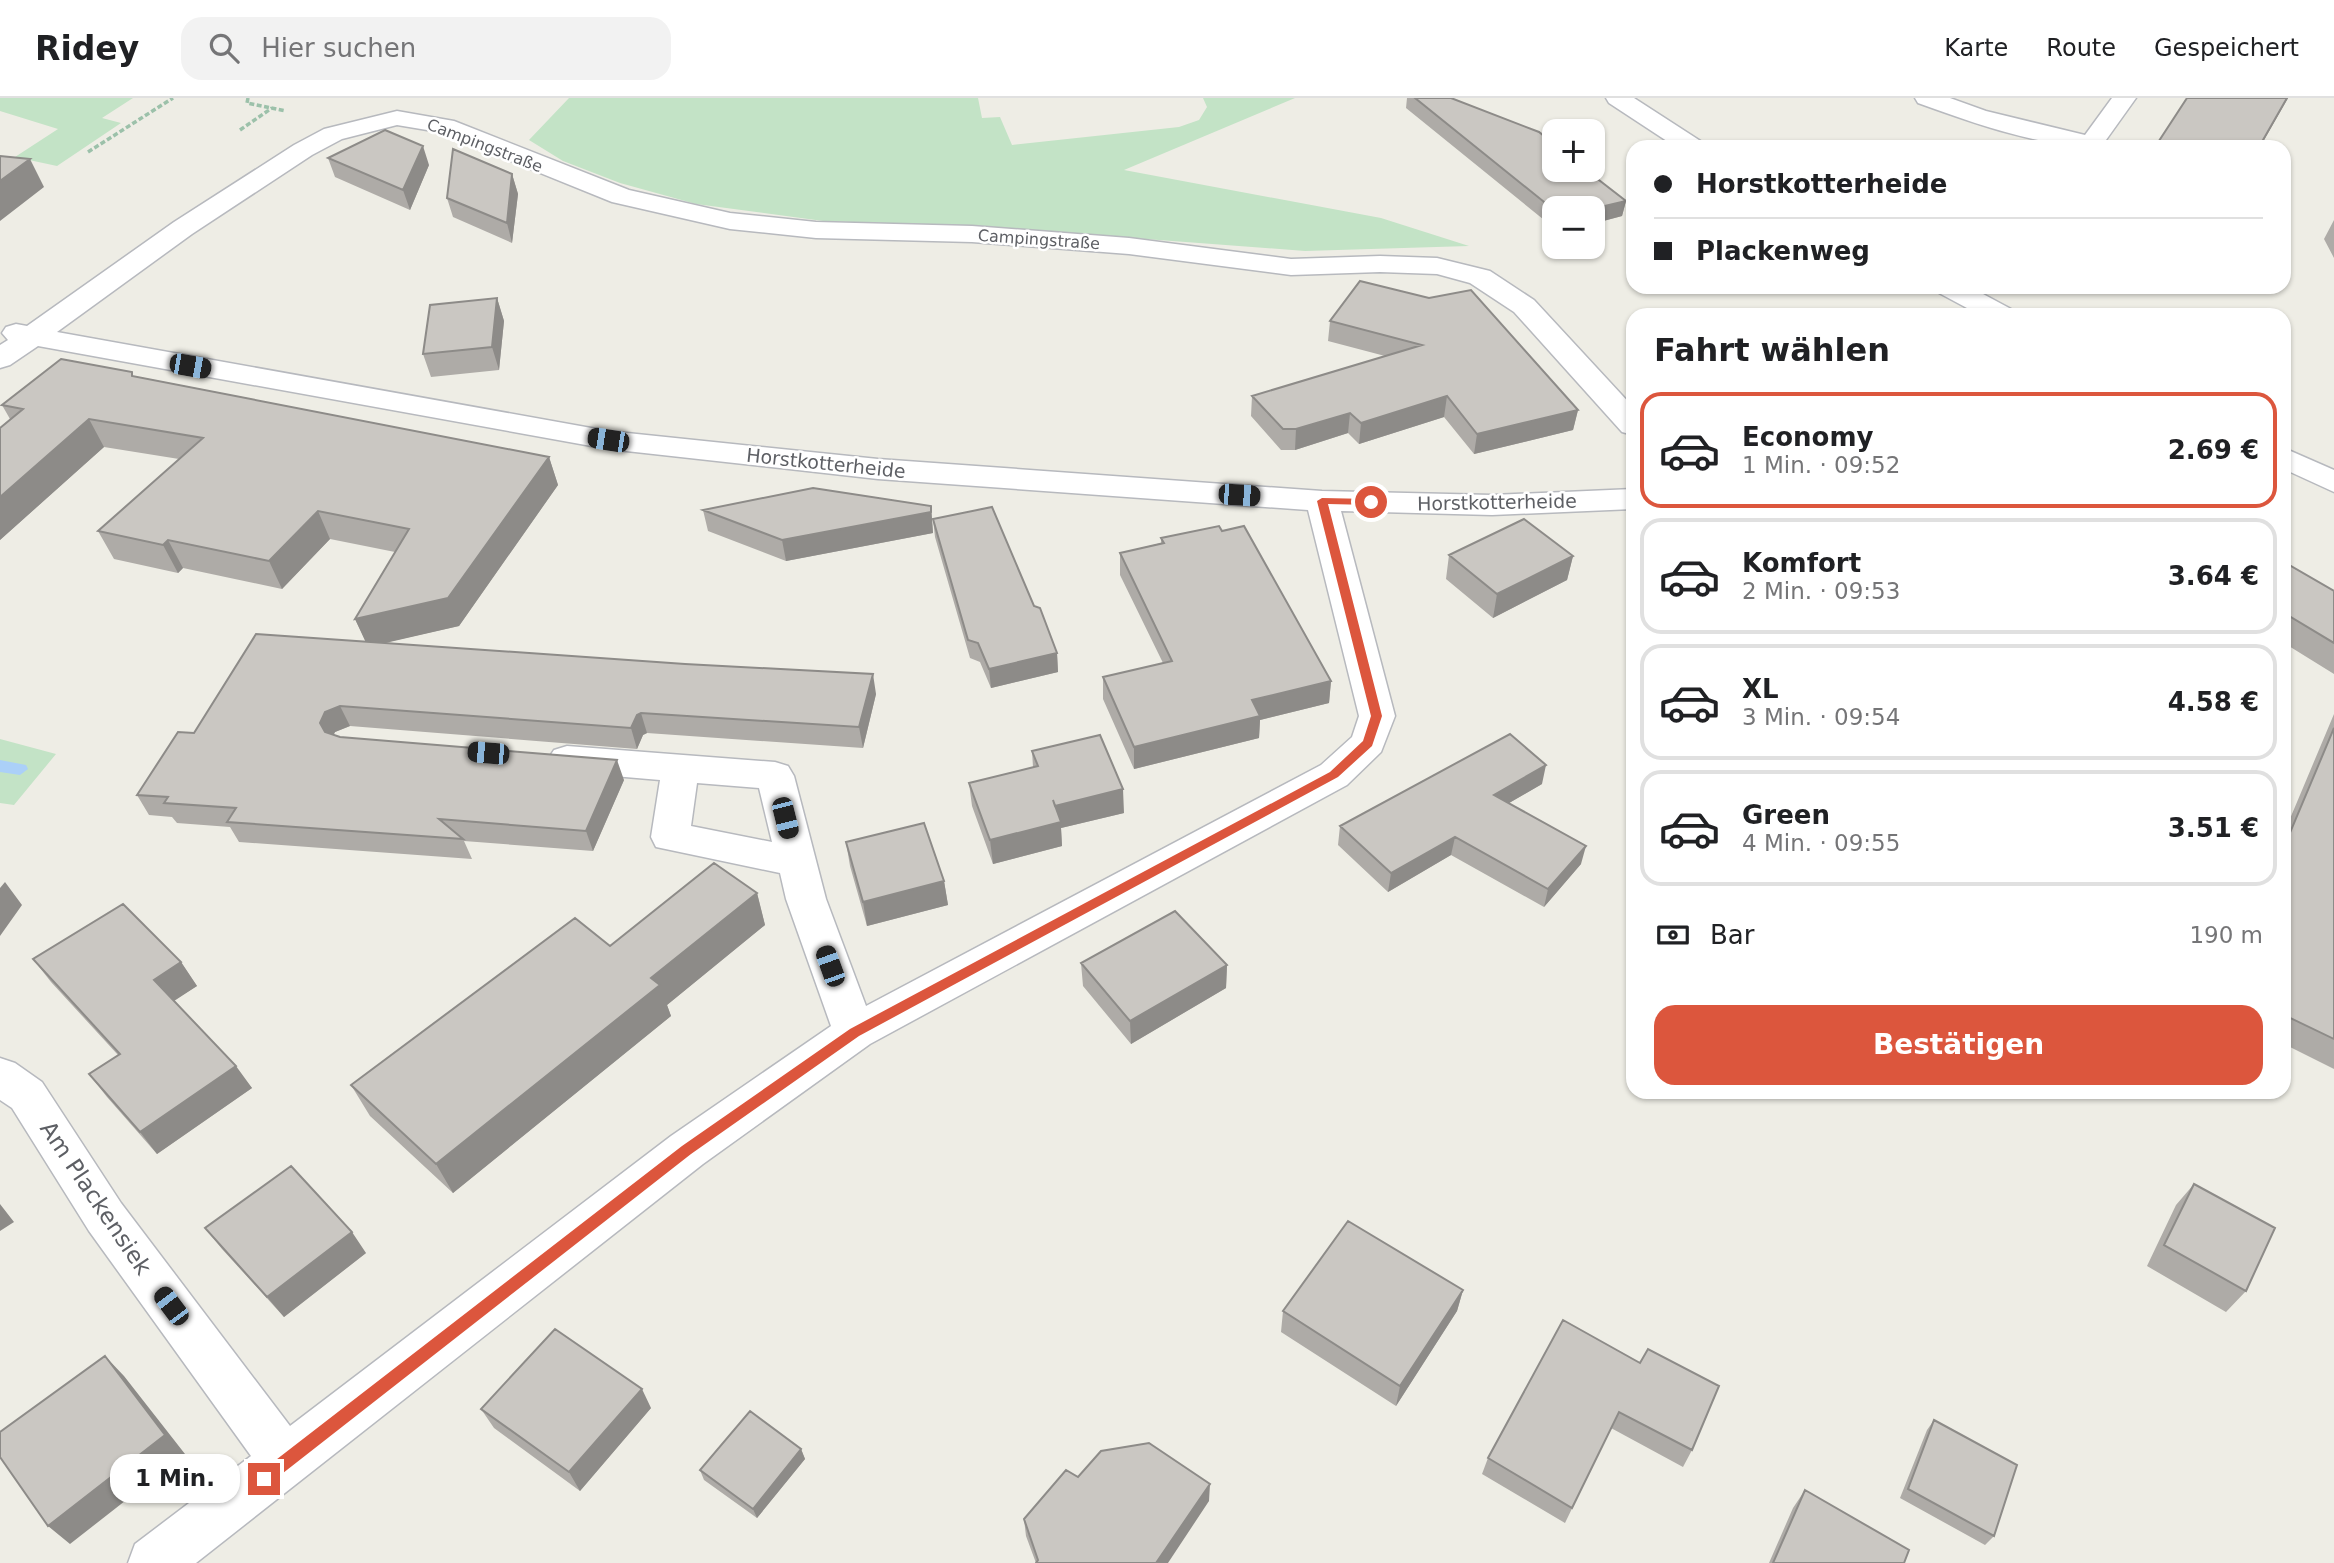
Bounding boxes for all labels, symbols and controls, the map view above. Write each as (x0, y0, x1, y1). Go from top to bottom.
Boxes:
search box (181, 17, 671, 80)
text: Ridey (35, 29, 139, 68)
icon: search (205, 29, 243, 67)
text: Hier suchen (261, 33, 416, 63)
text: Karte (1944, 34, 2008, 62)
text: Route (2046, 34, 2116, 62)
text: Gespeichert (2154, 34, 2299, 62)
street label: Campingstraße (424, 115, 545, 176)
map controls (1542, 119, 1605, 259)
button: + (1542, 119, 1605, 182)
text: Horstkotterheide (1696, 169, 1947, 199)
button: − (1542, 196, 1605, 259)
street label: Campingstraße (977, 226, 1101, 253)
text: Plackenweg (1696, 236, 1870, 266)
text: Fahrt wählen (1654, 331, 1890, 369)
car (168, 352, 213, 380)
icon: car (1658, 419, 1721, 482)
text: Economy (1742, 422, 1873, 452)
car (586, 426, 631, 454)
text: 2.69 € (2168, 435, 2259, 465)
street label: Horstkotterheide (745, 444, 907, 482)
text: 1 Min. · 09:52 (1742, 452, 1900, 478)
car (1218, 483, 1261, 507)
route start (1355, 486, 1387, 518)
street label: Horstkotterheide (1417, 490, 1577, 514)
icon: car (1658, 545, 1721, 608)
text: Komfort (1742, 548, 1861, 578)
text: 3.64 € (2168, 561, 2259, 591)
text: 2 Min. · 09:53 (1742, 578, 1900, 604)
icon: car (1658, 671, 1721, 734)
text: XL (1742, 674, 1779, 704)
text: 4.58 € (2168, 687, 2259, 717)
text: 3 Min. · 09:54 (1742, 704, 1900, 730)
car (467, 741, 510, 765)
car (770, 795, 801, 841)
icon: car (1658, 797, 1721, 860)
text: Green (1742, 800, 1830, 830)
text: 3.51 € (2168, 813, 2259, 843)
text: 4 Min. · 09:55 (1742, 830, 1900, 856)
icon: cash (1654, 916, 1692, 954)
text: Bar (1710, 920, 1754, 950)
text: 190 m (2189, 922, 2263, 948)
car (813, 943, 848, 989)
button: Bestätigen (1654, 1005, 2263, 1085)
street label: Am Plackensiek (35, 1116, 157, 1280)
car (150, 1283, 193, 1329)
callout: 1 Min. (110, 1454, 240, 1504)
route end (248, 1463, 280, 1495)
text: 1 Min. (135, 1465, 215, 1491)

